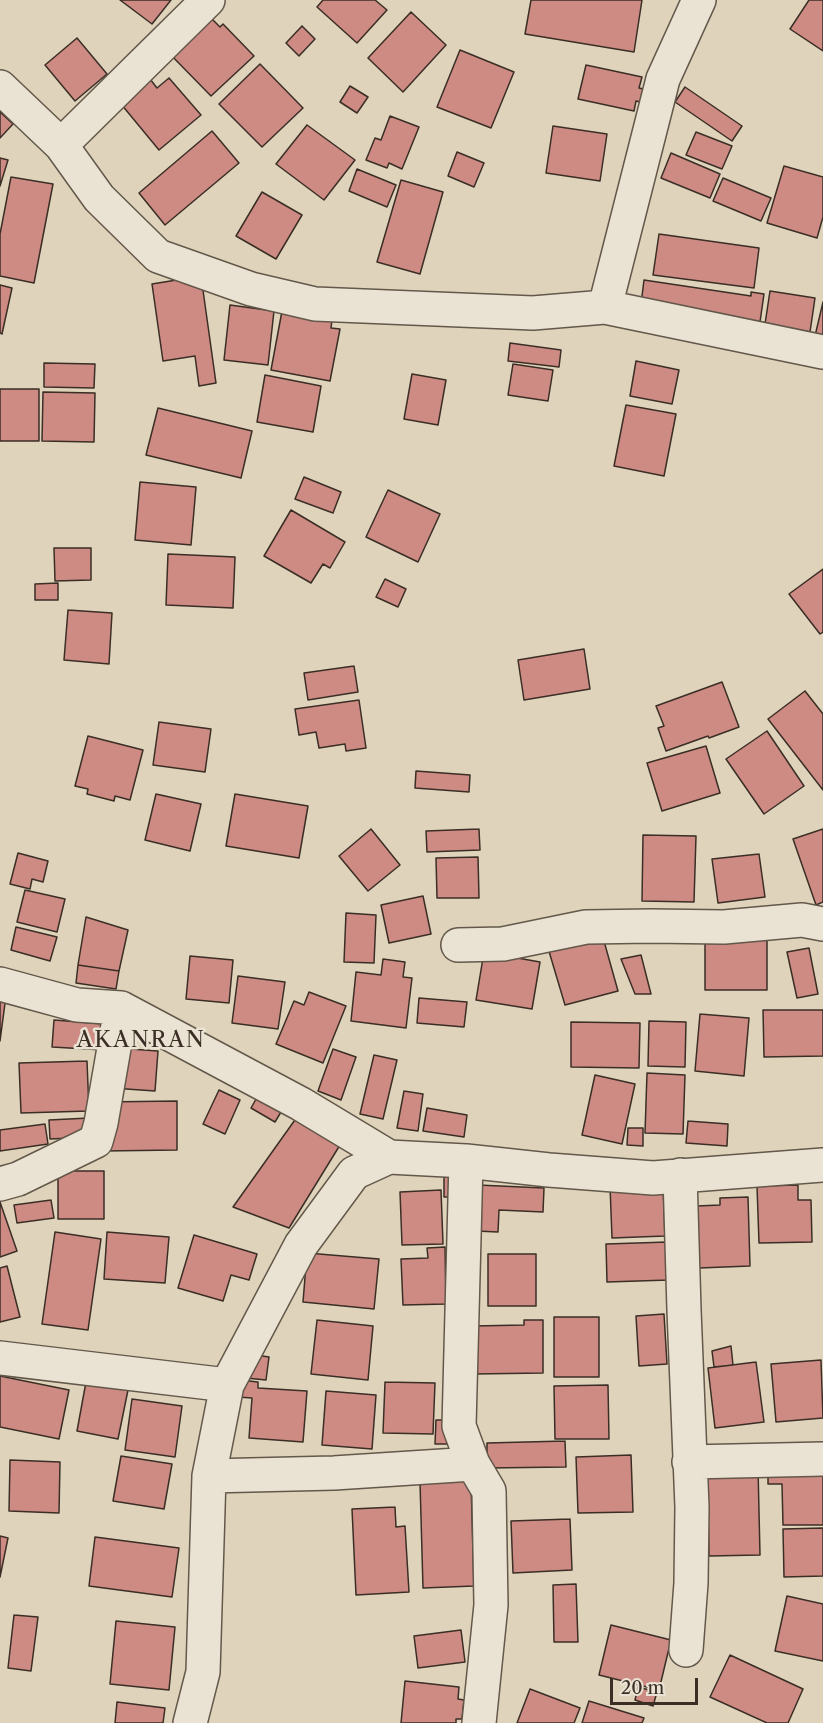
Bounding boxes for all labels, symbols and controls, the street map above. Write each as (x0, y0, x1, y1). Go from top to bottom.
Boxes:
district label: AKANRAN (77, 1028, 205, 1054)
scale bar (613, 1666, 702, 1704)
text: 20 m (621, 1677, 664, 1699)

